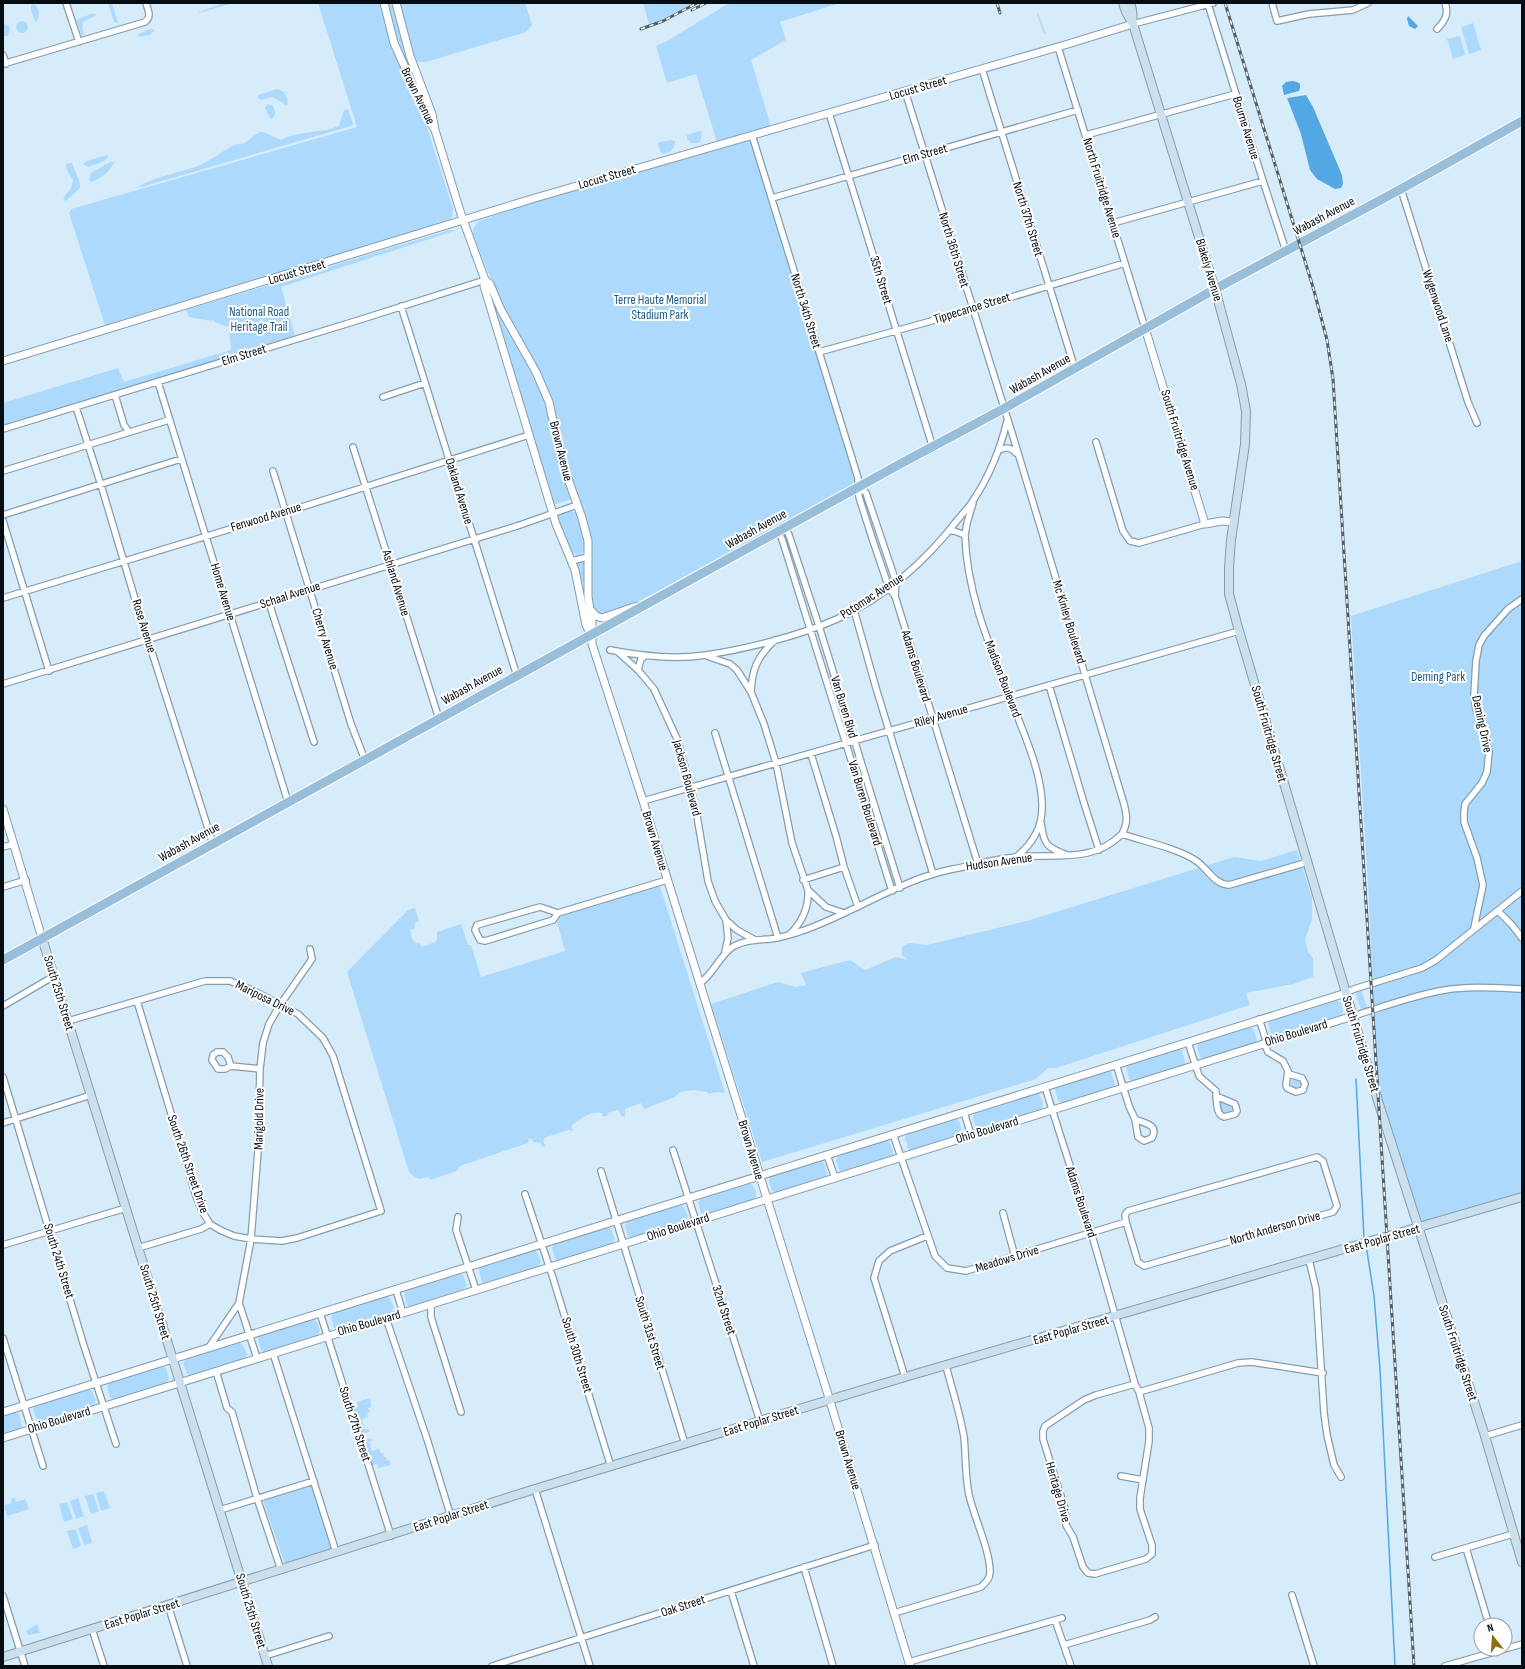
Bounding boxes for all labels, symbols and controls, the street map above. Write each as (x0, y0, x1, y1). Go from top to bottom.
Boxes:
street label: Brown Avenue (397, 65, 439, 127)
street label: Locust Street (888, 72, 949, 104)
street label: Bourne Avenue (1229, 95, 1263, 161)
street label: North Fruitridge Avenue (1079, 136, 1125, 240)
street label: Elm Street (901, 140, 949, 168)
street label: Locust Street (577, 161, 638, 193)
street label: North 37th Street (1009, 180, 1047, 258)
street label: Wabash Avenue (1290, 193, 1358, 239)
street label: North 36th Street (935, 211, 973, 290)
street label: Blakely Avenue (1192, 237, 1226, 303)
street label: 35th Street (866, 254, 896, 306)
street label: Locust Street (267, 256, 327, 288)
street label: Wygenwood Lane (1419, 268, 1457, 344)
street label: North 34th Street (787, 272, 825, 350)
street label: Tippecanoe Street (932, 289, 1012, 327)
park label: Terre Haute Memorial Stadium Park (614, 292, 706, 323)
park label: National Road Heritage Trail (229, 304, 289, 335)
street label: Elm Street (220, 341, 268, 369)
street label: Wabash Avenue (1007, 350, 1073, 398)
street label: South Fruitridge Avenue (1157, 388, 1203, 492)
street label: Brown Avenue (546, 419, 576, 483)
street label: Oakland Avenue (441, 456, 477, 526)
street label: Fenwood Avenue (229, 499, 303, 535)
street label: Wabash Avenue (723, 506, 789, 552)
street label: Ashland Avenue (378, 547, 414, 618)
street label: Home Avenue (207, 561, 239, 623)
street label: Potomac Avenue (837, 570, 907, 622)
street label: Schaal Avenue (258, 578, 322, 612)
street label: Mc Kinley Boulevard (1049, 578, 1089, 666)
street label: Rose Avenue (128, 597, 160, 655)
street label: Cherry Avenue (308, 606, 342, 672)
street label: Adams Boulevard (897, 627, 934, 704)
street label: Madison Boulevard (981, 638, 1025, 720)
street label: Wabash Avenue (439, 662, 505, 708)
park label: Deming Park (1411, 669, 1465, 685)
street label: Van Buren Blvd (827, 674, 861, 740)
street label: South Fruitridge Street (1248, 684, 1290, 784)
street label: Deming Drive (1468, 694, 1496, 754)
street label: Riley Avenue (912, 701, 970, 731)
street label: Jackson Boulevard (669, 737, 705, 818)
street label: Van Buren Boulevard (844, 758, 886, 848)
street label: Brown Avenue (638, 809, 672, 873)
street label: Wabash Avenue (156, 819, 222, 865)
street label: Hudson Avenue (965, 849, 1033, 875)
street label: South 25th Street (40, 954, 78, 1032)
street label: Mariposa Drive (233, 977, 297, 1019)
street label: South Fruitridge Street (1339, 994, 1383, 1094)
street label: Ohio Boulevard (1263, 1016, 1329, 1050)
street label: Marigold Drive (250, 1088, 268, 1150)
street label: South 26th Street Drive (164, 1113, 212, 1215)
street label: Ohio Boulevard (954, 1113, 1020, 1147)
street label: Brown Avenue (734, 1118, 768, 1182)
street label: Adams Boulevard (1062, 1163, 1100, 1240)
street label: North Anderson Drive (1228, 1207, 1322, 1249)
street label: Ohio Boulevard (645, 1209, 711, 1245)
street label: South 24th Street (40, 1221, 78, 1301)
street label: East Poplar Street (1342, 1221, 1422, 1257)
street label: Meadows Drive (973, 1242, 1041, 1276)
street label: South 25th Street (136, 1263, 174, 1341)
street label: 32nd Street (708, 1283, 740, 1337)
street label: South 31st Street (631, 1294, 669, 1372)
street label: South Fruitridge Street (1435, 1303, 1481, 1403)
street label: Ohio Boulevard (336, 1306, 402, 1340)
street label: East Poplar Street (1031, 1312, 1111, 1348)
street label: South 30th Street (558, 1315, 596, 1395)
street label: South 27th Street (335, 1385, 375, 1463)
street label: East Poplar Street (721, 1402, 801, 1440)
street label: Ohio Boulevard (26, 1403, 92, 1437)
street label: Brown Avenue (831, 1428, 865, 1492)
street label: Heritage Drive (1042, 1460, 1074, 1524)
street label: East Poplar Street (412, 1496, 490, 1536)
street label: South 25th Street (232, 1572, 270, 1650)
street label: Oak Street (659, 1591, 707, 1621)
street label: East Poplar Street (102, 1595, 182, 1633)
north arrow (1473, 1617, 1513, 1657)
text: N (1486, 1621, 1495, 1635)

